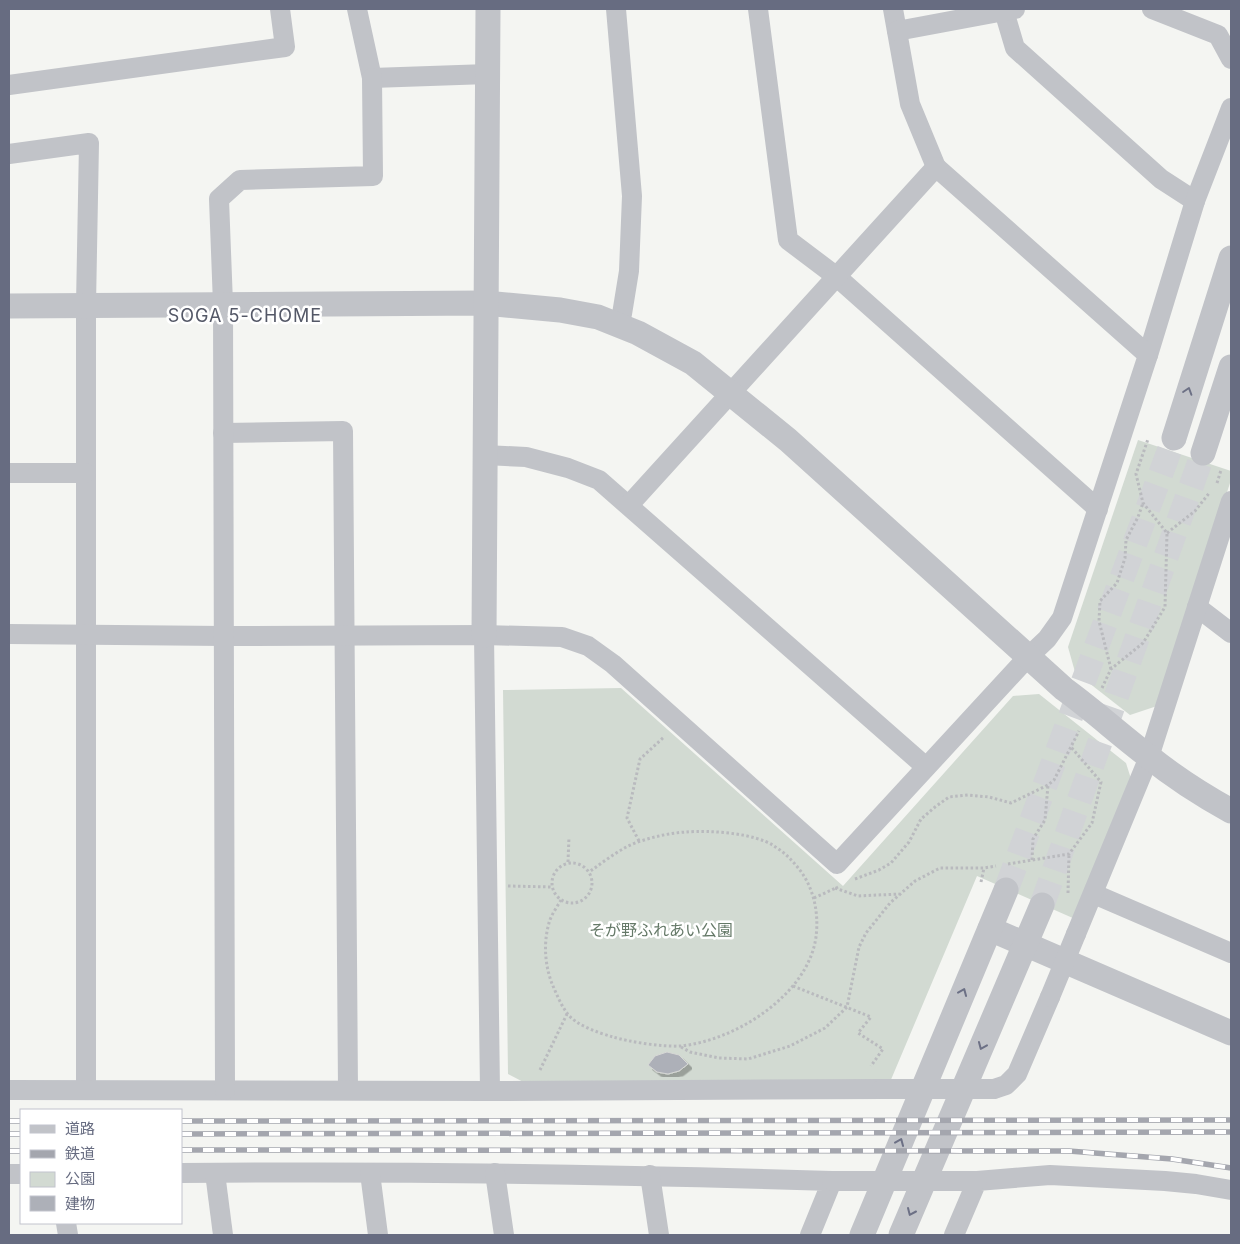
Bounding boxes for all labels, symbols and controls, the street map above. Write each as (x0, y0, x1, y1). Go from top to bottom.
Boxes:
district label: SOGA 5-CHOME (168, 305, 322, 326)
one-way arrow (1183, 388, 1193, 396)
park label: そが野ふれあい公園 (589, 920, 733, 940)
one-way arrow (957, 988, 968, 997)
one-way arrow (978, 1041, 989, 1050)
legend (20, 1109, 182, 1224)
text: 道路 (65, 1119, 95, 1138)
one-way arrow (894, 1138, 905, 1147)
text: 鉄道 (65, 1144, 95, 1163)
text: 公園 (65, 1169, 95, 1188)
text: 建物 (65, 1194, 95, 1213)
one-way arrow (907, 1207, 918, 1216)

